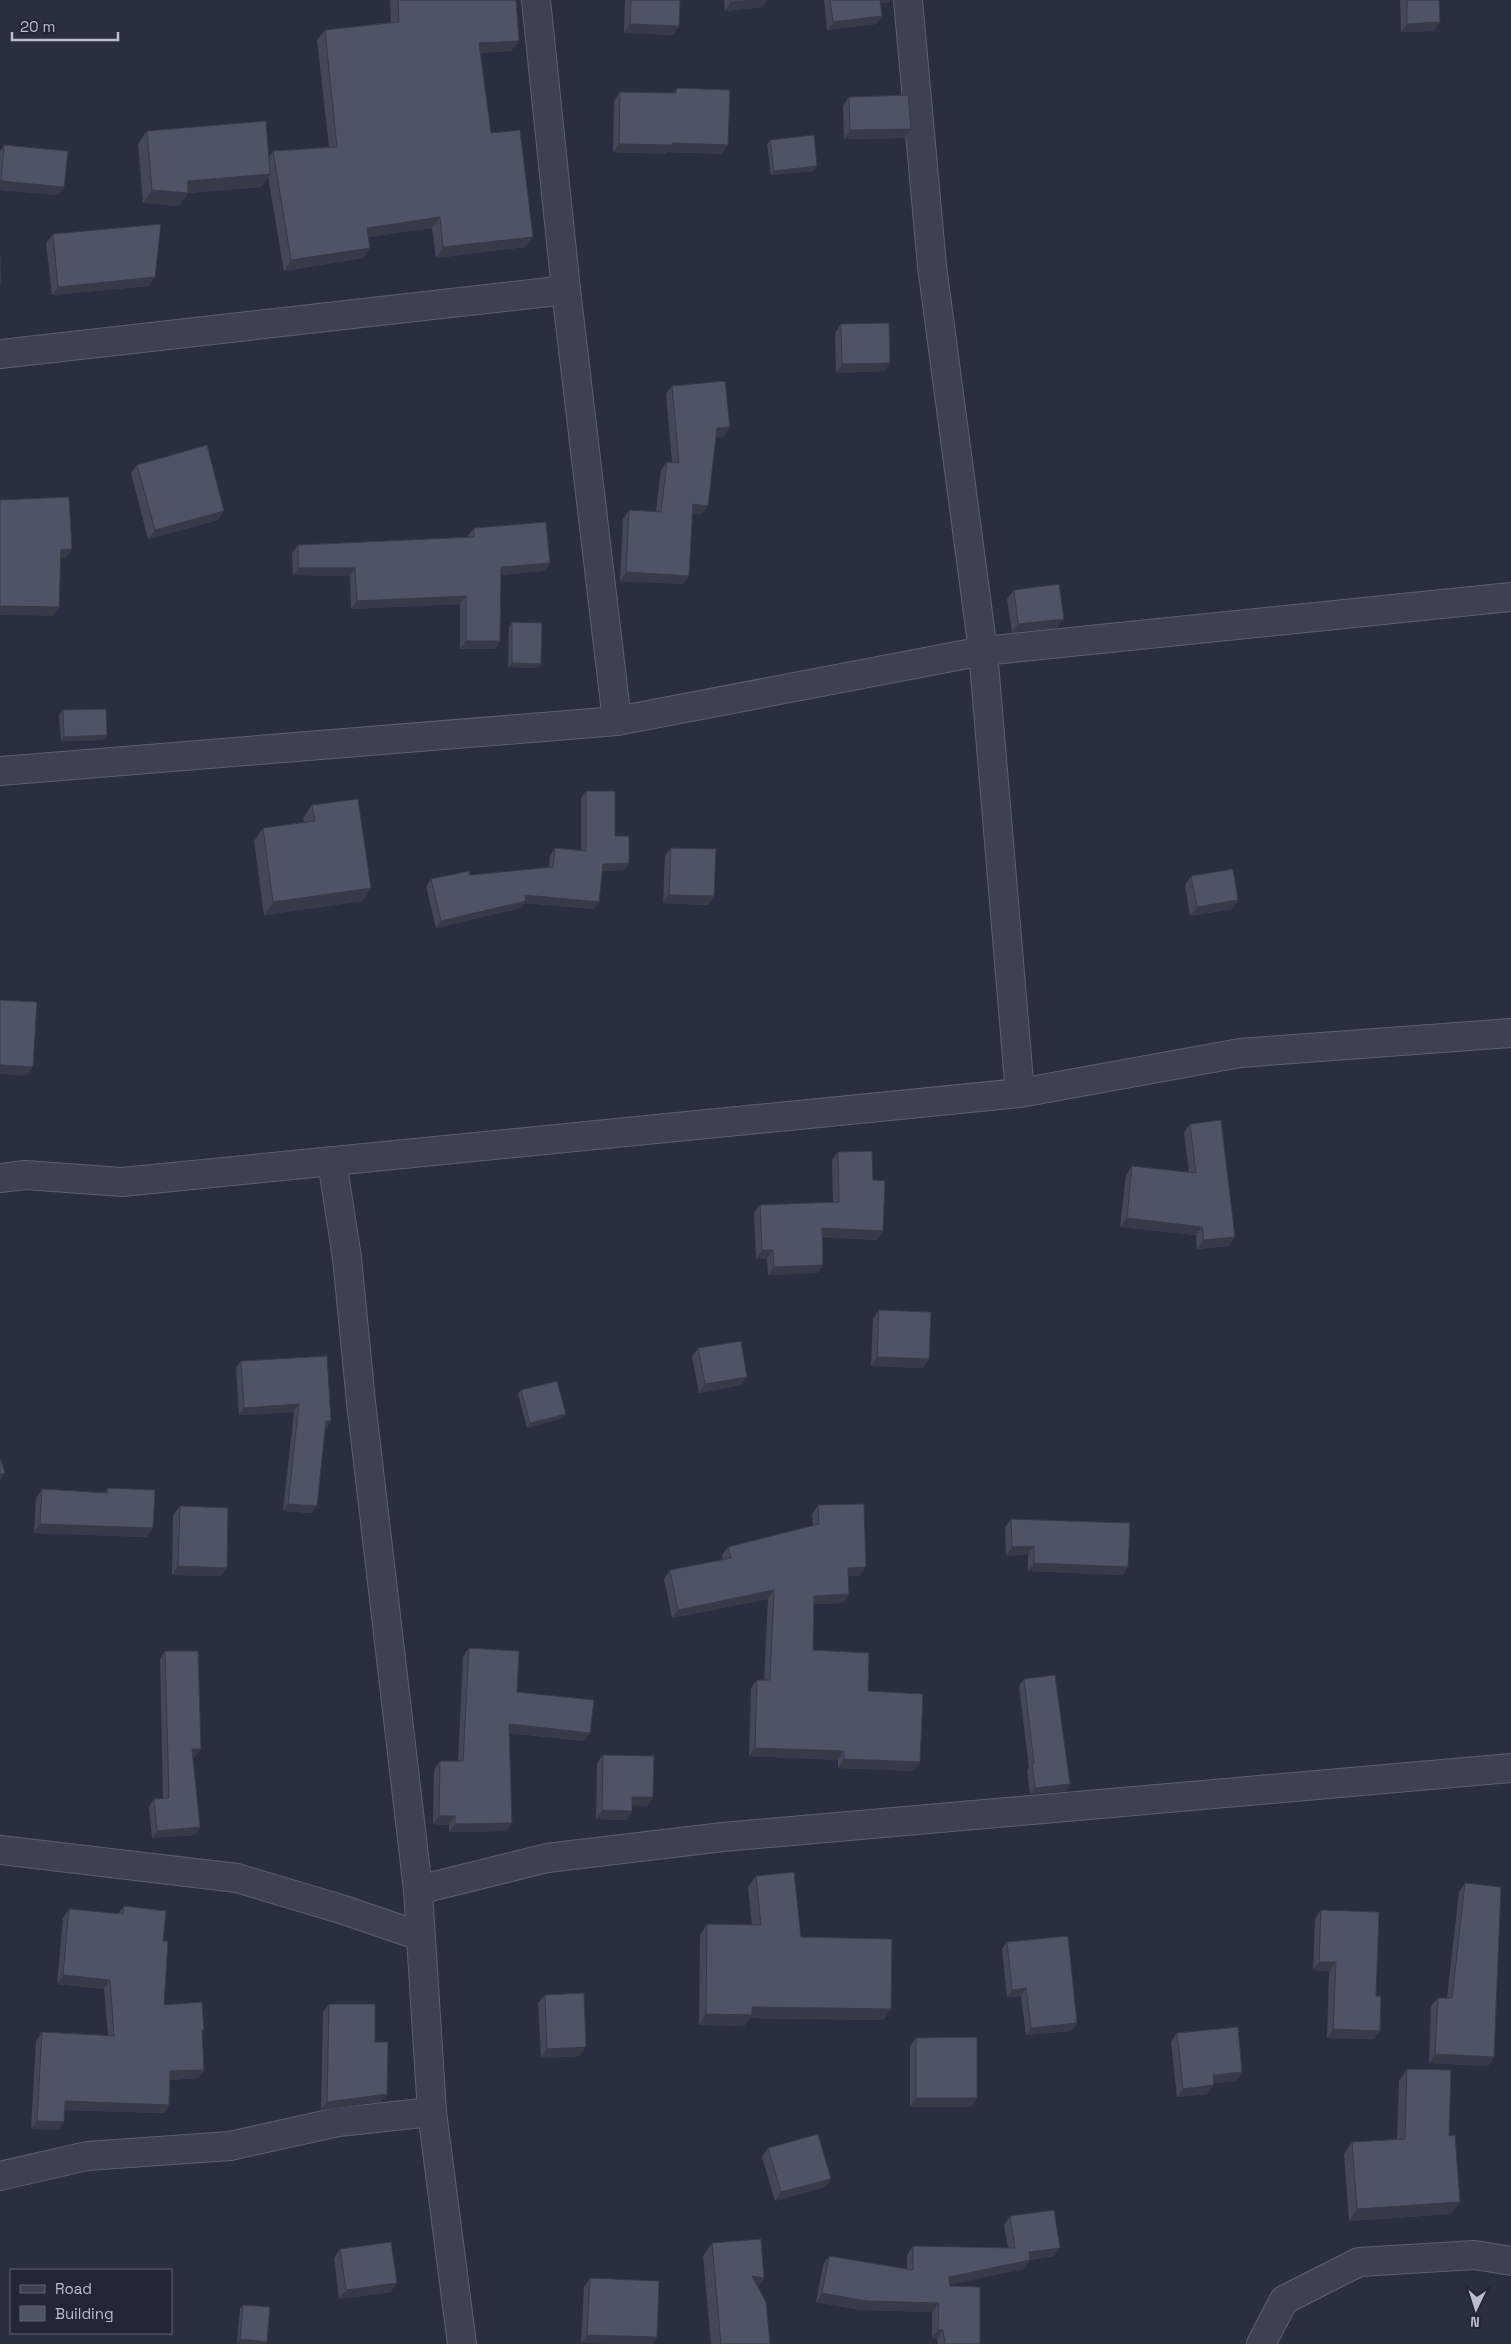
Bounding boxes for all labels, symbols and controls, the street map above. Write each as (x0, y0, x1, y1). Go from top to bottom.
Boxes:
scale bar (12, 10, 119, 42)
text: 20 m (20, 17, 55, 36)
legend (10, 2269, 172, 2334)
text: Road (55, 2279, 92, 2298)
north arrow (1451, 2284, 1501, 2334)
text: Building (55, 2304, 114, 2323)
text: N (1470, 2313, 1480, 2331)

